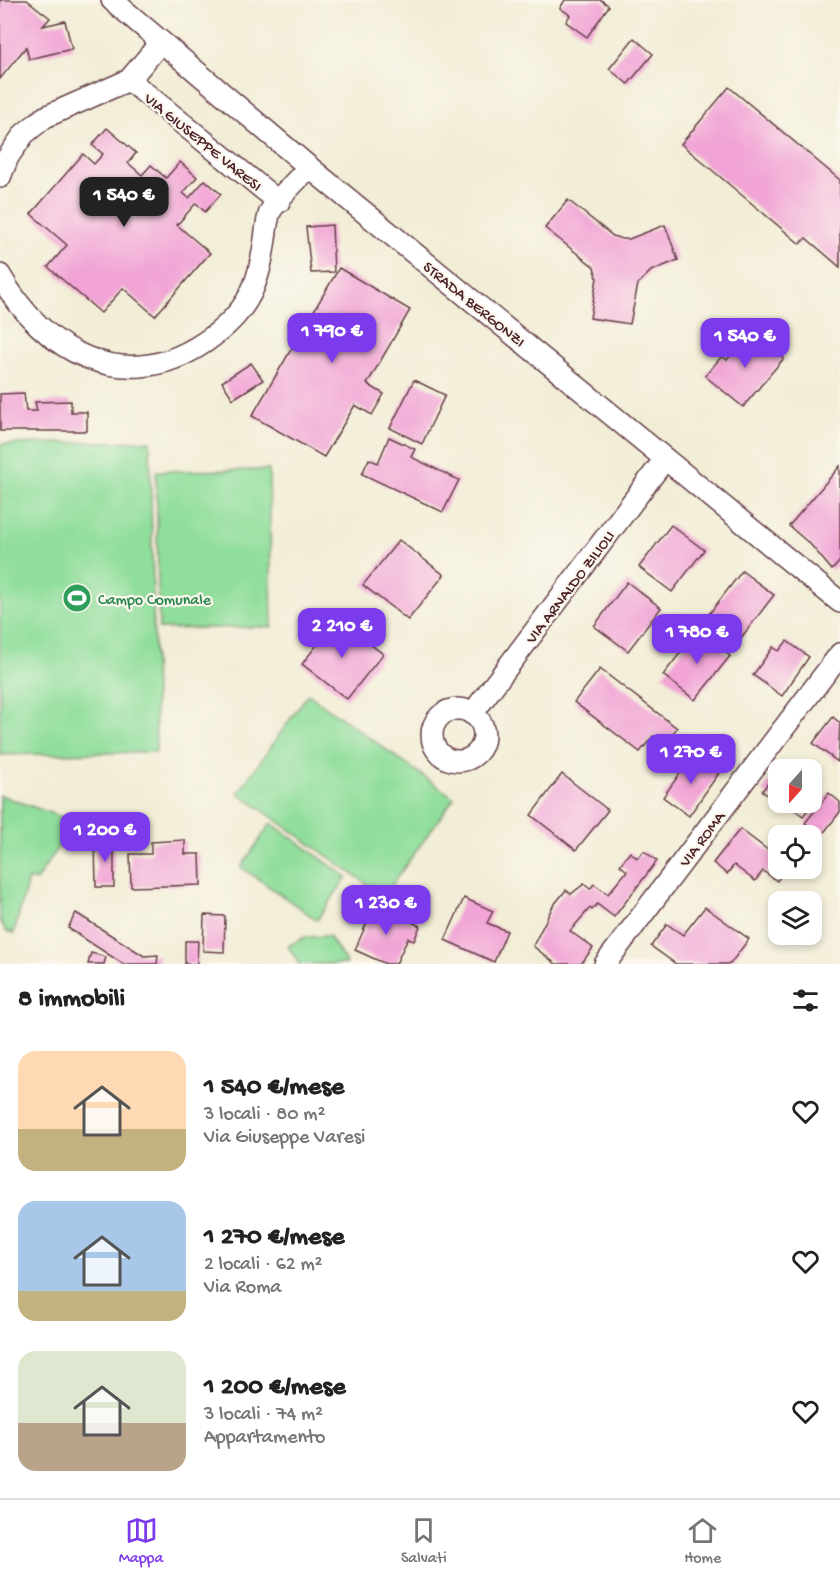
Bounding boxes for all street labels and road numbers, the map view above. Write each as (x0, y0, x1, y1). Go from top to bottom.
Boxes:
street label: VIA GIUSEPPE VARESI (138, 90, 264, 197)
street label: STRADA BERGONZI (418, 259, 528, 353)
street label: VIA ARNALDO ZILIOLI (522, 528, 620, 649)
street label: VIA ROMA (676, 807, 732, 872)

